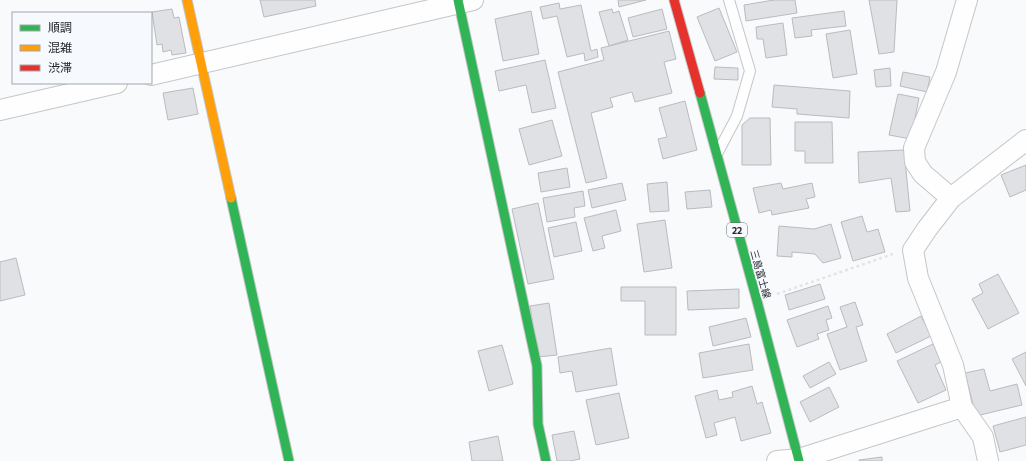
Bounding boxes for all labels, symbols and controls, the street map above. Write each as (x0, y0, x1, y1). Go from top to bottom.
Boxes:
legend (12, 12, 152, 84)
text: 順調 (48, 20, 72, 34)
text: 混雑 (48, 40, 72, 54)
text: 渋滞 (48, 60, 72, 74)
road number: 22 (727, 223, 747, 237)
street label: 三島富士線 (748, 248, 774, 300)

